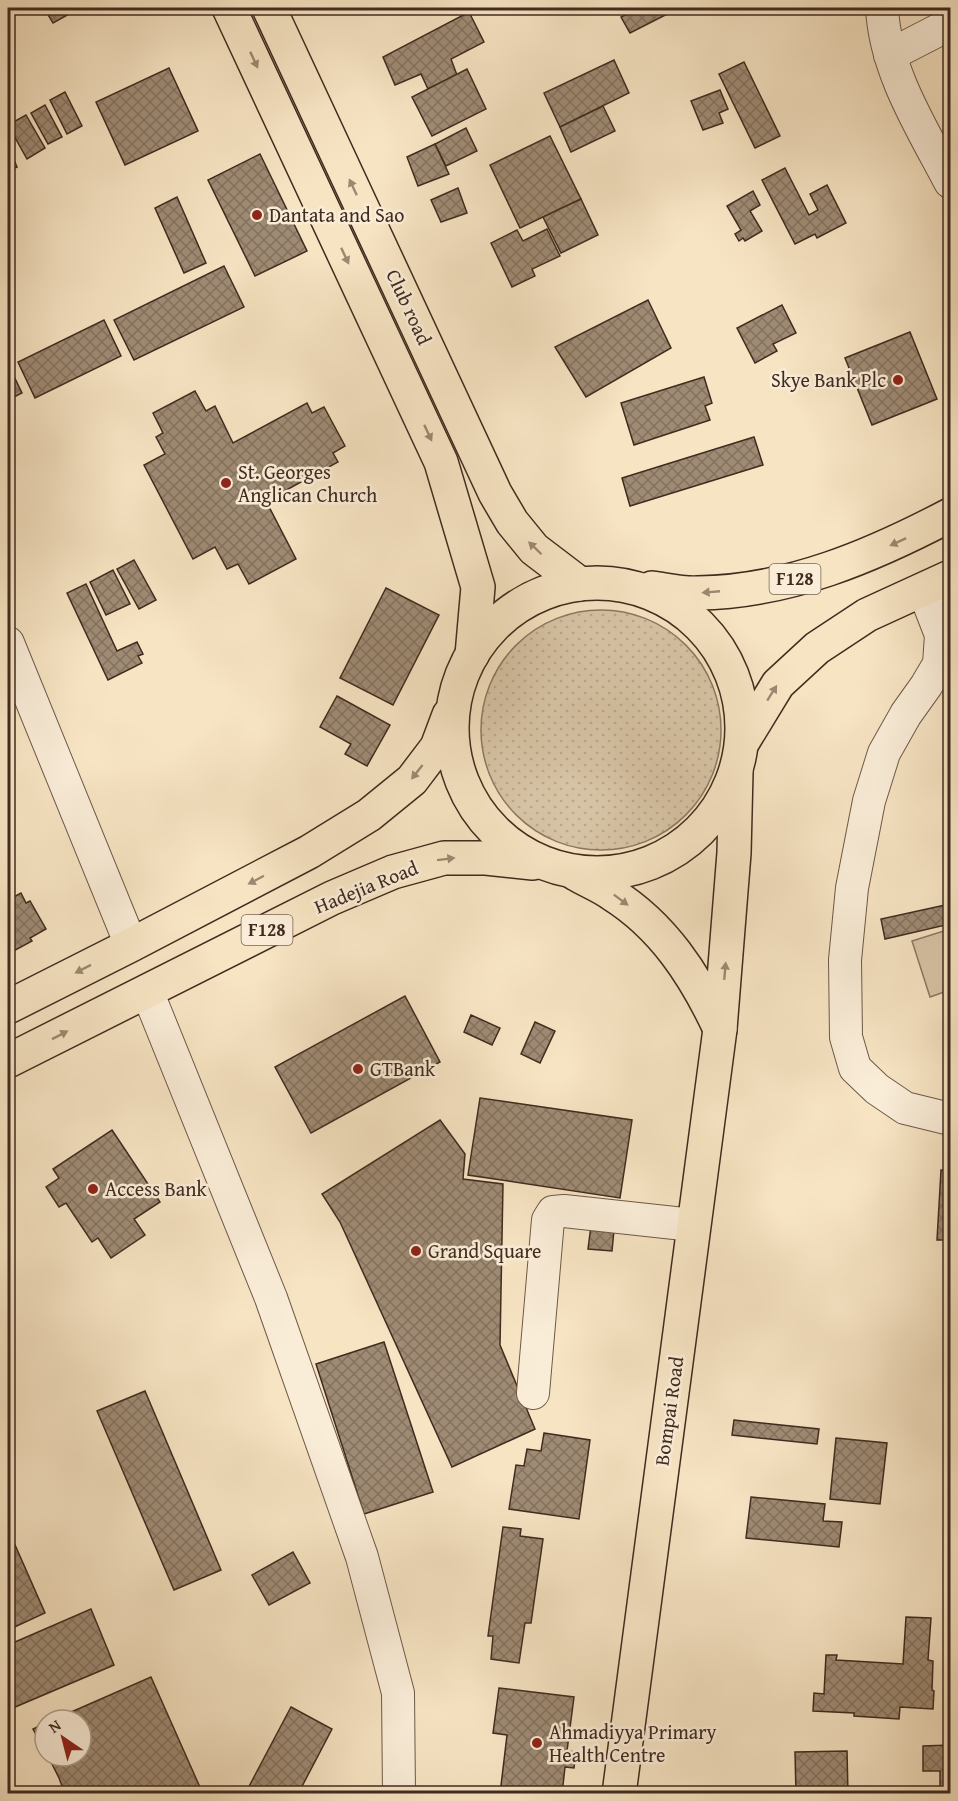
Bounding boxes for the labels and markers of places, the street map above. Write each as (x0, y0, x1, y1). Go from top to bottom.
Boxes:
place label: Dantata and Sao (269, 200, 404, 229)
marker: Dantata and Sao (250, 208, 264, 222)
place label: Skye Bank Plc (771, 365, 886, 394)
marker: Skye Bank Plc (891, 373, 905, 387)
place label: St. Georges Anglican Church (238, 457, 377, 509)
marker: St. Georges Anglican Church (219, 476, 233, 490)
place label: GTBank (370, 1054, 436, 1083)
marker: GTBank (351, 1062, 365, 1076)
place label: Access Bank (105, 1174, 208, 1203)
marker: Access Bank (86, 1182, 100, 1196)
place label: Grand Square (428, 1236, 542, 1265)
marker: Grand Square (409, 1244, 423, 1258)
place label: Ahmadiyya Primary Health Centre (549, 1717, 717, 1769)
marker: Ahmadiyya Primary Health Centre (530, 1736, 544, 1750)

